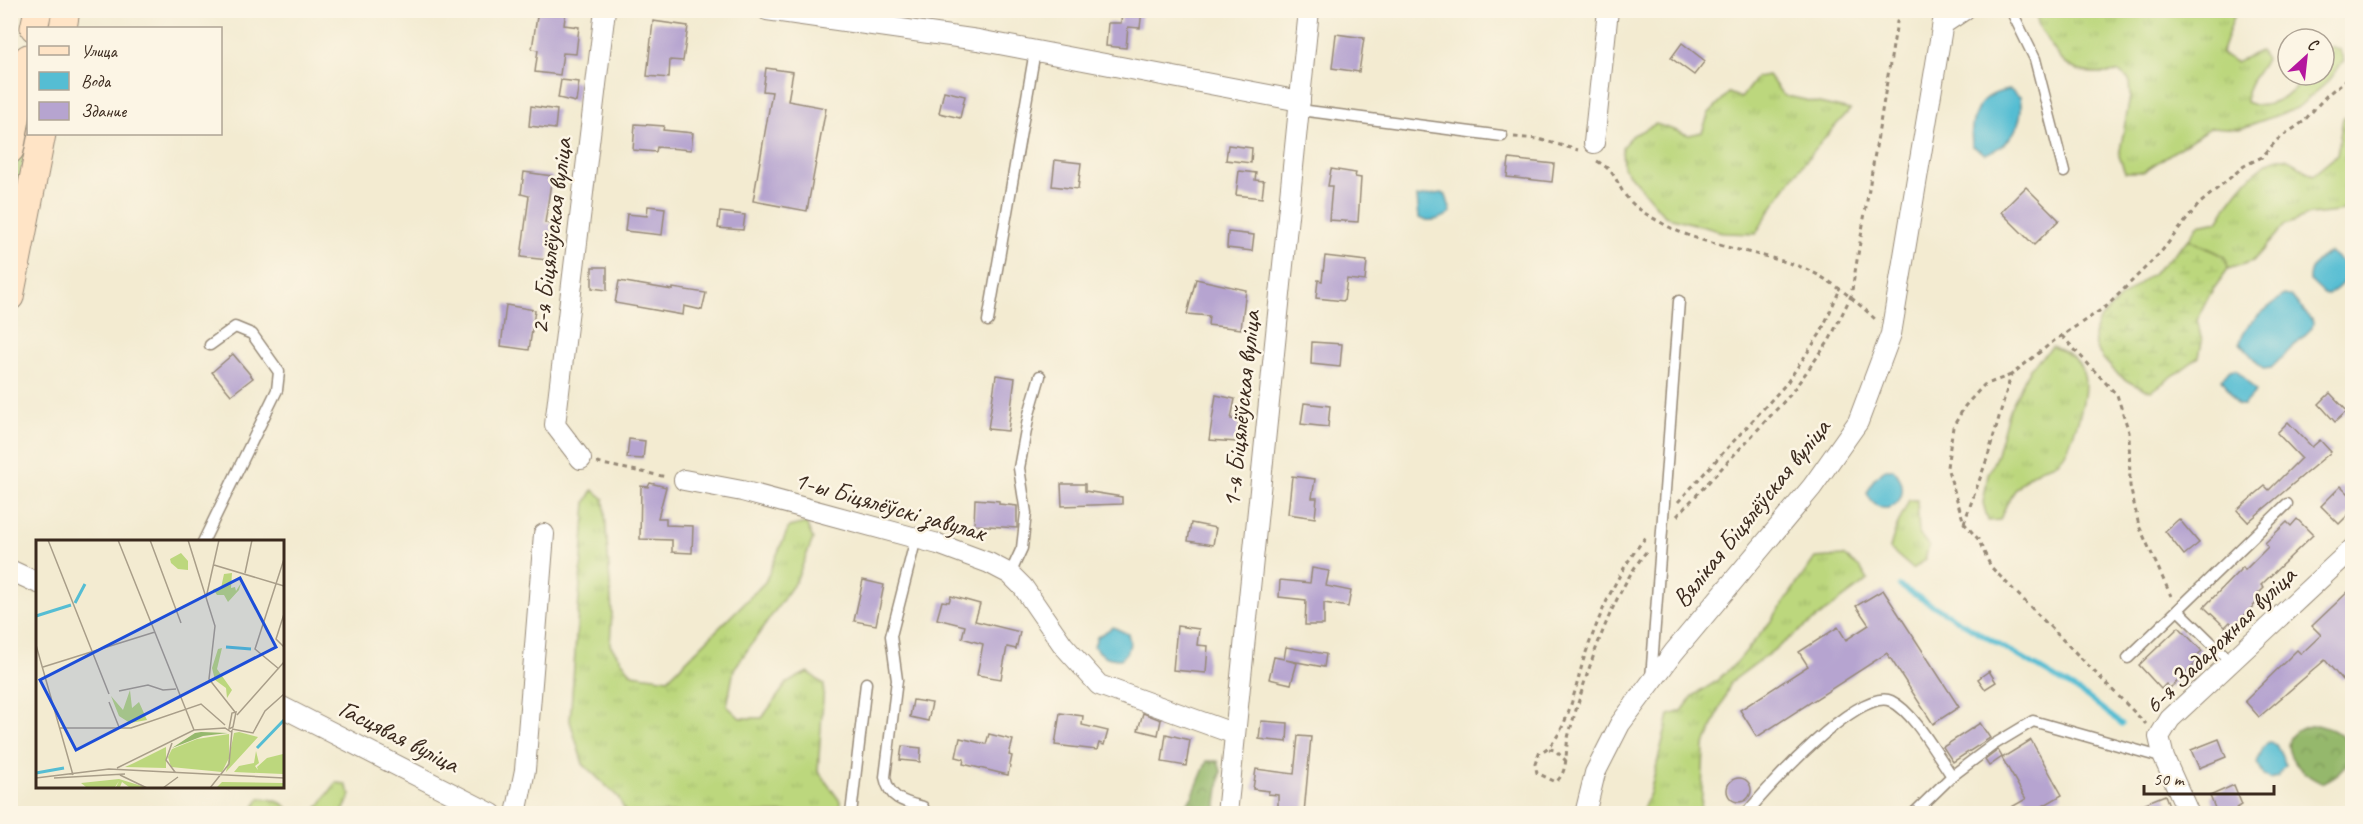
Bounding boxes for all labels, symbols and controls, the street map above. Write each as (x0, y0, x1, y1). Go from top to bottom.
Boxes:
legend (27, 27, 222, 135)
north arrow (2276, 27, 2336, 87)
text: С (2304, 34, 2322, 56)
text: Улица (81, 40, 118, 62)
text: Вода (81, 70, 112, 92)
text: Здание (81, 100, 127, 122)
street label: 2-я Біцялёўская вуліца (523, 134, 580, 336)
street label: 1-я Біцялёўская вуліца (1214, 308, 1268, 509)
street label: Вялікая Біцялёўская вуліца (1665, 411, 1838, 614)
street label: 1-ы Біцялёўскі завулак (790, 463, 992, 551)
inset map (36, 540, 284, 788)
street label: 6-я Задарожная вуліца (2137, 558, 2304, 721)
street label: Гасцявая вуліца (333, 692, 466, 781)
scale bar (2144, 758, 2274, 796)
text: 50 m (2153, 768, 2186, 790)

